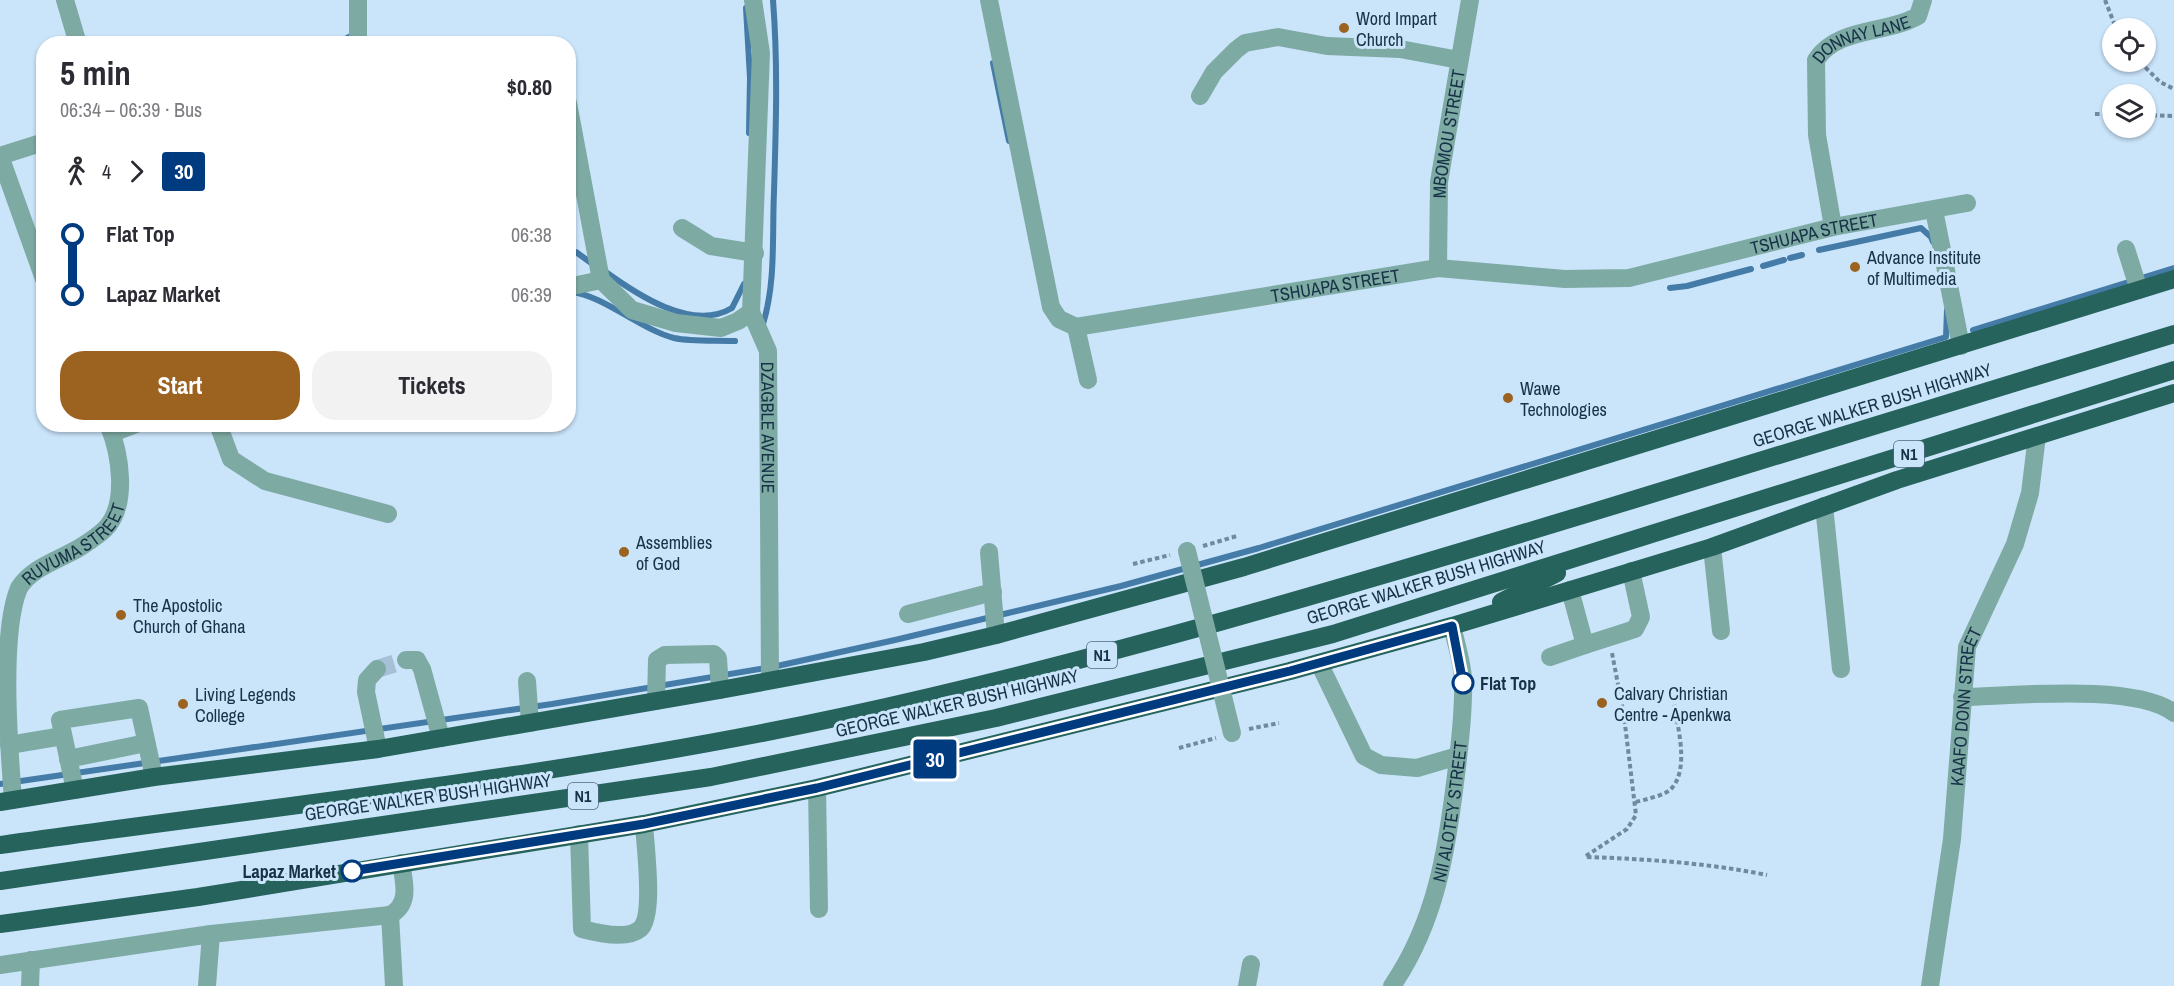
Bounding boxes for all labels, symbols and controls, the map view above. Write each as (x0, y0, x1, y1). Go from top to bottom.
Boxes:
place label: Word Impart Church (1356, 6, 1437, 52)
street label: DONNAY LANE (1806, 9, 1914, 68)
map controls (2102, 18, 2156, 138)
button: locate (2102, 18, 2156, 72)
marker: Word Impart Church (1337, 21, 1351, 35)
text: 5 min (60, 51, 131, 95)
street label: MBOMOU STREET (1426, 67, 1471, 198)
text: $0.80 (507, 72, 552, 102)
button: layers (2102, 84, 2156, 138)
text: 06:34 – 06:39 · Bus (60, 96, 202, 123)
icon: walk (60, 155, 93, 188)
icon: forward (120, 155, 153, 188)
text: 30 (174, 157, 193, 186)
text: 4 (102, 158, 111, 185)
street label: TSHUAPA STREET (1747, 207, 1880, 260)
text: Flat Top (106, 219, 175, 249)
text: 06:38 (511, 221, 552, 248)
place label: Advance Institute of Multimedia (1866, 245, 1981, 291)
marker: Advance Institute of Multimedia (1848, 260, 1862, 274)
street label: TSHUAPA STREET (1269, 262, 1401, 308)
text: Lapaz Market (106, 279, 220, 309)
text: 06:39 (511, 281, 552, 308)
button: Start (60, 351, 300, 420)
button: Tickets (312, 351, 552, 420)
street label: GEORGE WALKER BUSH HIGHWAY (1749, 357, 1995, 453)
street label: DZAGBLE AVENUE (756, 362, 781, 494)
place label: Wawe Technologies (1520, 376, 1607, 422)
marker: Wawe Technologies (1501, 391, 1515, 405)
road number: N1 (1894, 441, 1924, 467)
street label: RUVUMA STREET (16, 500, 130, 590)
place label: Assemblies of God (635, 530, 712, 576)
street label: GEORGE WALKER BUSH HIGHWAY (1303, 534, 1549, 630)
marker: Assemblies of God (617, 545, 631, 559)
place label: The Apostolic Church of Ghana (133, 593, 245, 639)
marker: The Apostolic Church of Ghana (114, 608, 128, 622)
street label: KAAFO DONN STREET (1944, 623, 1987, 787)
road number: N1 (1087, 642, 1117, 668)
street label: GEORGE WALKER BUSH HIGHWAY (833, 663, 1081, 743)
place label: Flat Top (1480, 671, 1536, 696)
marker: Flat Top (1452, 672, 1474, 694)
place label: Calvary Christian Centre - Apenkwa (1614, 681, 1731, 727)
place label: Living Legends College (195, 682, 296, 728)
marker: Calvary Christian Centre - Apenkwa (1595, 696, 1609, 710)
marker: Living Legends College (176, 697, 190, 711)
line badge: 30 (908, 740, 962, 778)
street label: NII ALOTEY STREET (1426, 740, 1473, 885)
text: 30 (925, 745, 945, 774)
street label: GEORGE WALKER BUSH HIGHWAY (303, 767, 553, 827)
road number: N1 (568, 783, 598, 809)
place label: Lapaz Market (242, 859, 336, 884)
marker: Lapaz Market (341, 860, 363, 882)

